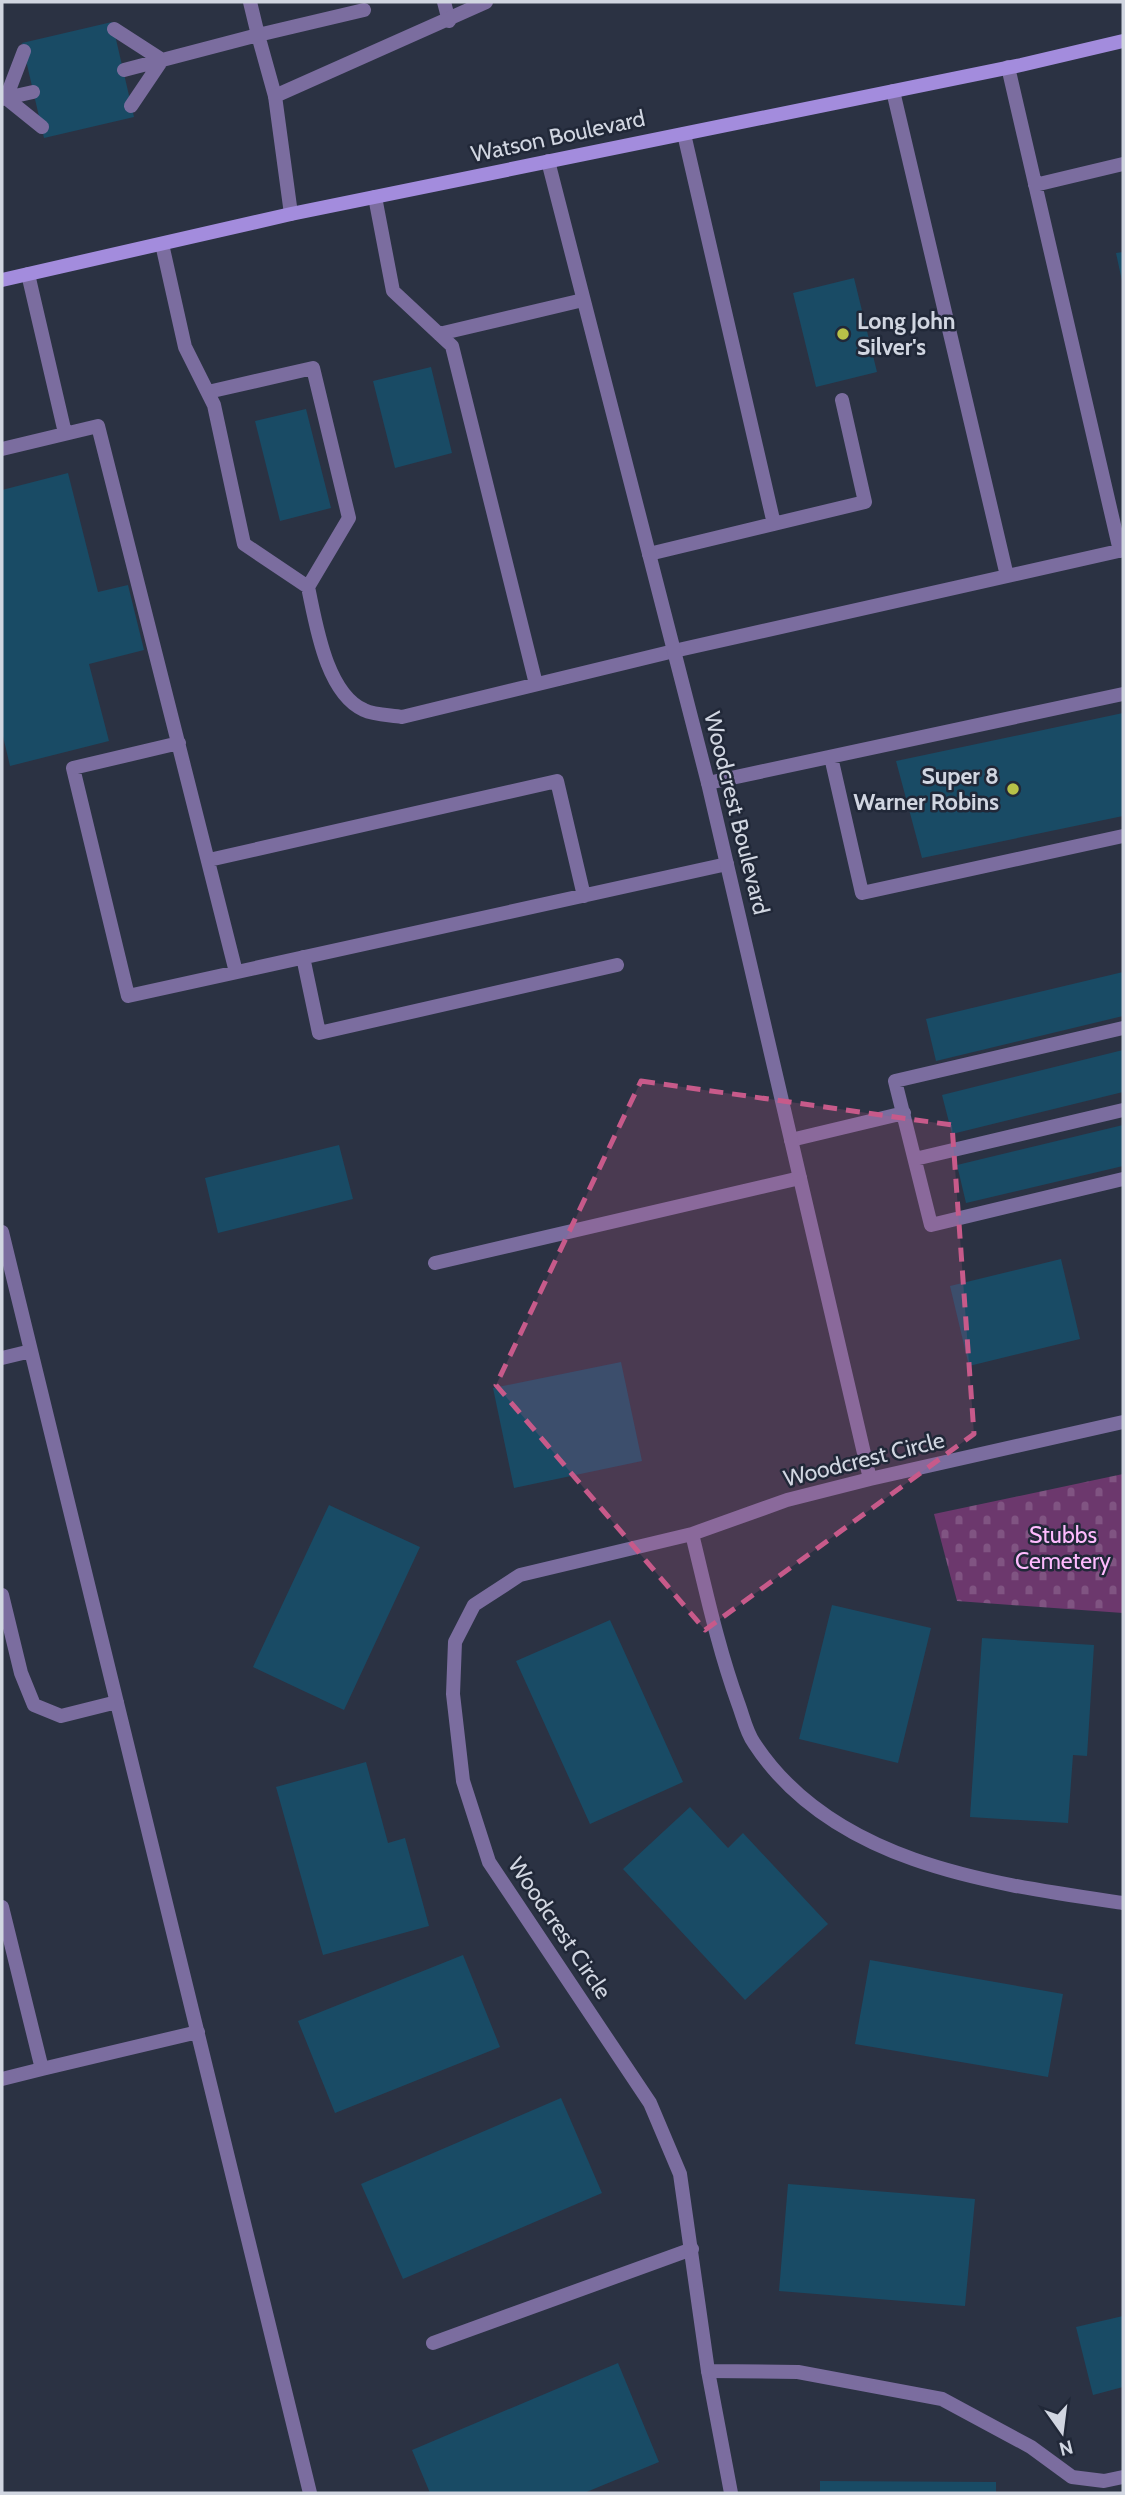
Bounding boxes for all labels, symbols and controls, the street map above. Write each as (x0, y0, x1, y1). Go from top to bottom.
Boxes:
street label: Watson Boulevard (469, 104, 647, 168)
place label: Long John Silver's (857, 307, 956, 361)
marker: Long John Silver's (835, 326, 851, 342)
street label: Woodcrest Boulevard (698, 709, 776, 917)
place label: Super 8 Warner Robins (853, 762, 999, 816)
marker: Super 8 Warner Robins (1005, 781, 1021, 797)
street label: Woodcrest Circle (781, 1425, 948, 1493)
park label: Stubbs Cemetery (1015, 1521, 1111, 1575)
street label: Woodcrest Circle (502, 1852, 618, 2004)
north arrow (1027, 2397, 1097, 2467)
text: N (1057, 2435, 1075, 2461)

